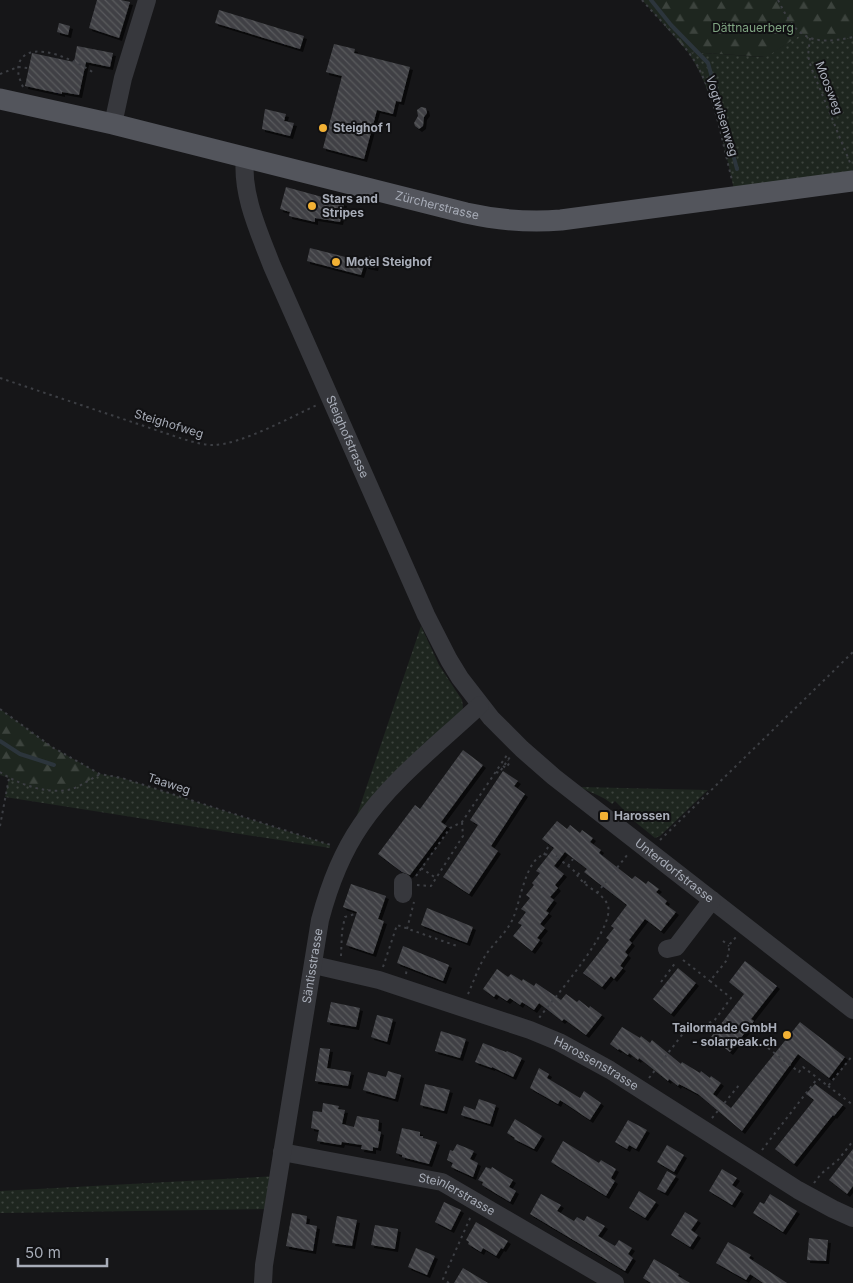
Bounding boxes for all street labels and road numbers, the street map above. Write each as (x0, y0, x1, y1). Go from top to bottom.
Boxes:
street label: Moosweg (813, 59, 846, 116)
street label: Vogtwisenweg (703, 74, 742, 158)
street label: Zürcherstrasse (394, 187, 480, 223)
street label: Steighofstrasse (323, 393, 373, 480)
street label: Steighofweg (133, 406, 206, 441)
street label: Taaweg (146, 770, 193, 798)
street label: Unterdorfstrasse (632, 835, 717, 906)
street label: Säntisstrasse (299, 927, 326, 1005)
street label: Harossenstrasse (552, 1033, 642, 1093)
street label: Steinlerstrasse (417, 1170, 498, 1218)

